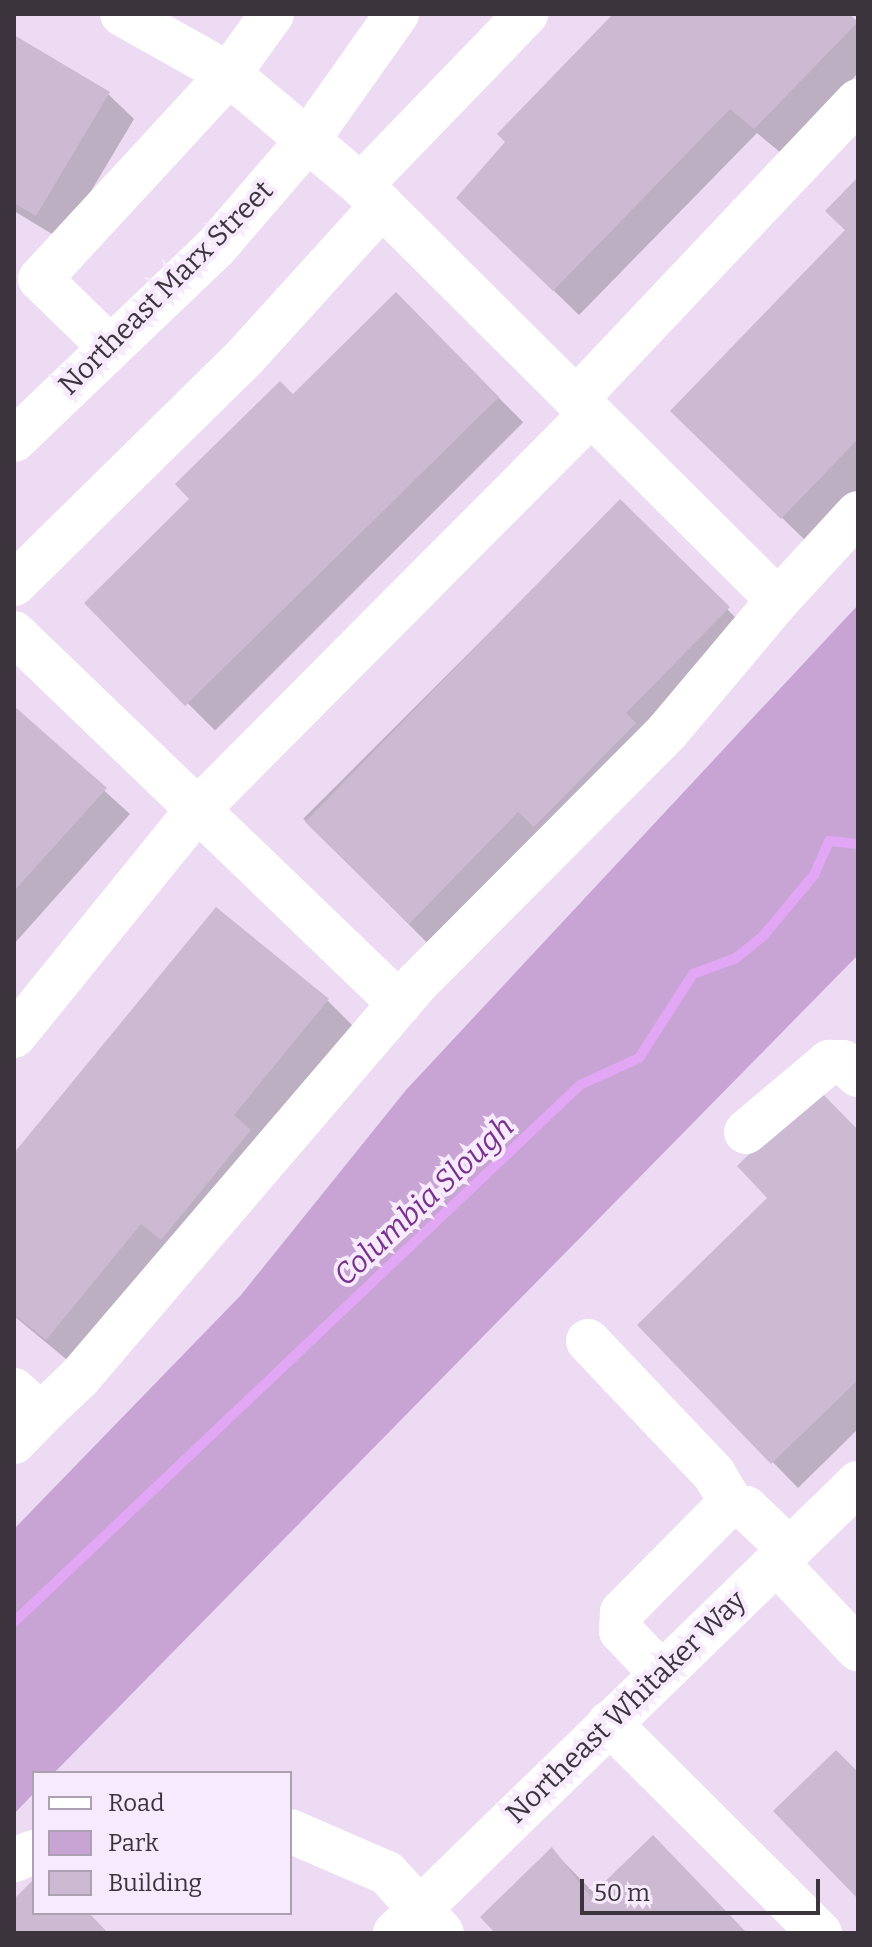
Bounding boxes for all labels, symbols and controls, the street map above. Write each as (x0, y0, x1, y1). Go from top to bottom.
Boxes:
street label: Northeast Marx Street (52, 174, 280, 402)
water label: Columbia Slough (327, 1109, 521, 1293)
street label: Northeast Whitaker Way (499, 1584, 753, 1830)
legend (32, 1771, 292, 1915)
text: Road (108, 1789, 164, 1817)
text: Park (108, 1829, 159, 1857)
scale bar (584, 1863, 824, 1913)
text: Building (108, 1869, 202, 1897)
text: 50 m (594, 1879, 650, 1907)

